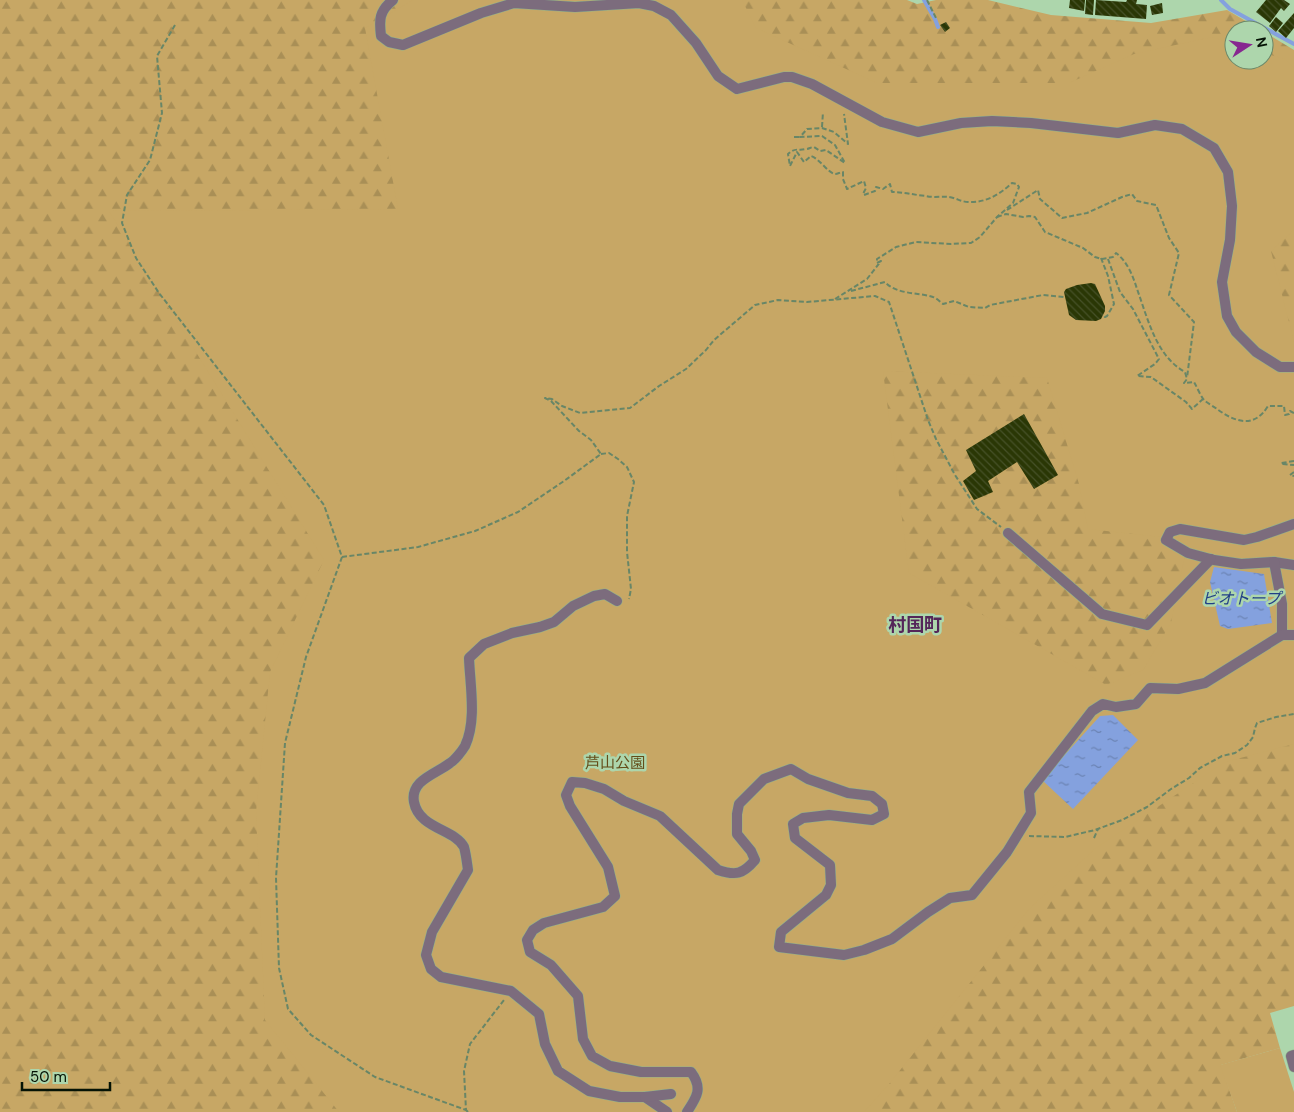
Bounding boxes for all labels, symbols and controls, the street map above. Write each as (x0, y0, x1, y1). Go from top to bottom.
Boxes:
north arrow (1224, 20, 1274, 70)
text: N (1252, 35, 1272, 49)
water label: ビオトープ (1201, 588, 1284, 609)
district label: 村国町 (888, 613, 942, 637)
park label: 芦山公園 (585, 753, 645, 773)
scale bar (22, 1060, 110, 1092)
text: 50 m (30, 1067, 67, 1087)

